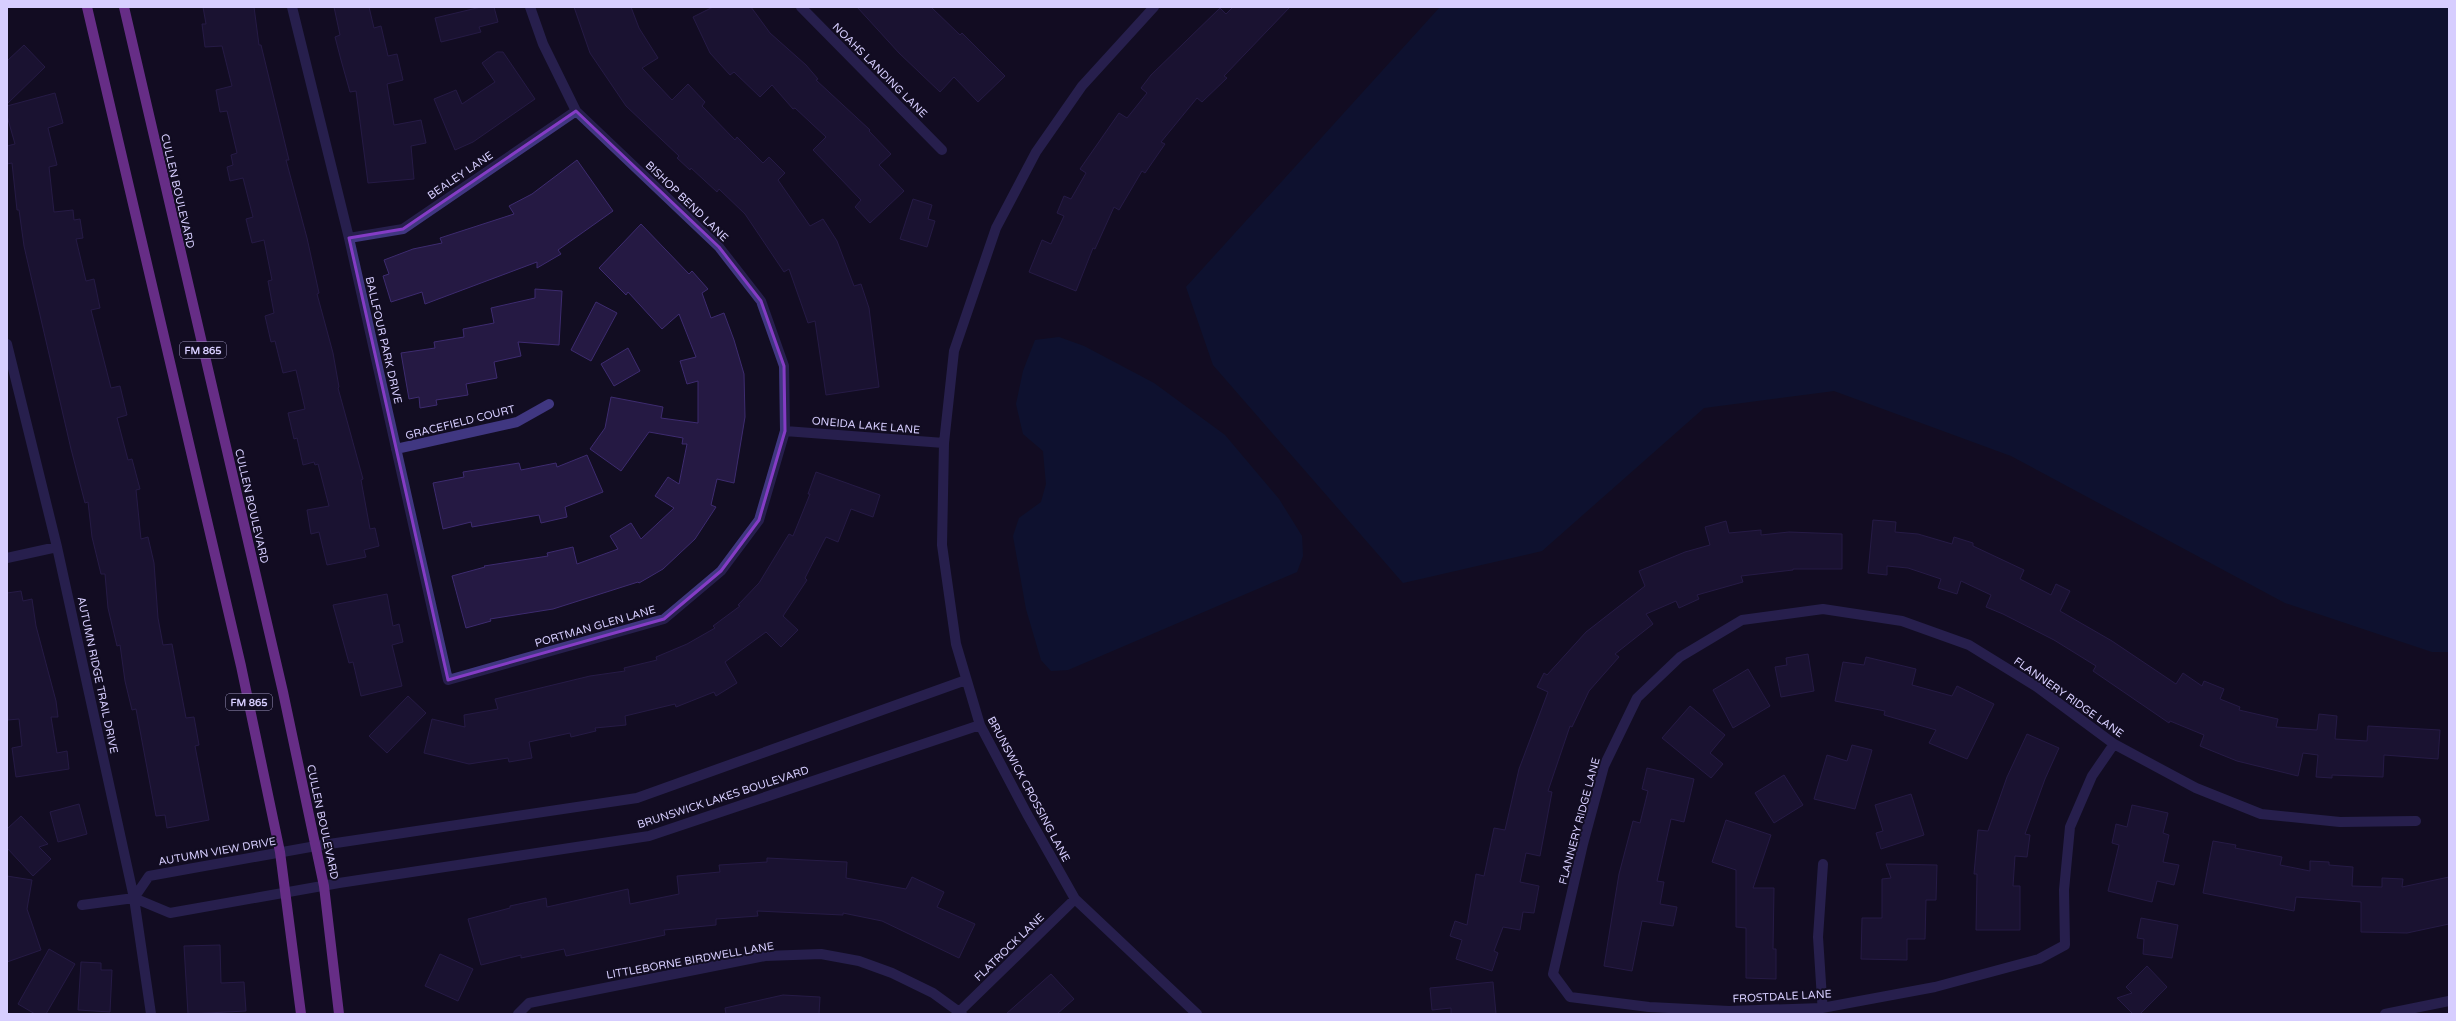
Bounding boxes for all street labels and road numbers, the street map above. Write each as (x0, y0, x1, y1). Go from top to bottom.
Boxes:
street label: NOAHS LANDING LANE (830, 20, 930, 120)
street label: CULLEN BOULEVARD (158, 133, 197, 250)
street label: BEALEY LANE (425, 149, 496, 202)
street label: BISHOP BEND LANE (643, 159, 731, 244)
street label: BALLFOUR PARK DRIVE (363, 275, 404, 405)
road number: FM 865 (180, 342, 226, 358)
street label: GRACEFIELD COURT (404, 403, 517, 442)
street label: ONEIDA LAKE LANE (811, 414, 921, 437)
street label: CULLEN BOULEVARD (232, 448, 271, 565)
street label: AUTUMN RIDGE TRAIL DRIVE (75, 595, 121, 755)
street label: PORTMAN GLEN LANE (533, 603, 657, 650)
street label: FLANNERY RIDGE LANE (2011, 655, 2126, 740)
road number: FM 865 (226, 694, 272, 710)
street label: BRUNSWICK CROSSING LANE (985, 714, 1073, 864)
street label: FLANNERY RIDGE LANE (1556, 756, 1603, 886)
street label: CULLEN BOULEVARD (304, 764, 341, 881)
street label: BRUNSWICK LAKES BOULEVARD (636, 764, 811, 831)
street label: AUTUMN VIEW DRIVE (157, 835, 277, 868)
street label: FLATROCK LANE (972, 911, 1047, 984)
street label: LITTLEBORNE BIRDWELL LANE (605, 939, 775, 982)
street label: FROSTDALE LANE (1732, 987, 1832, 1006)

